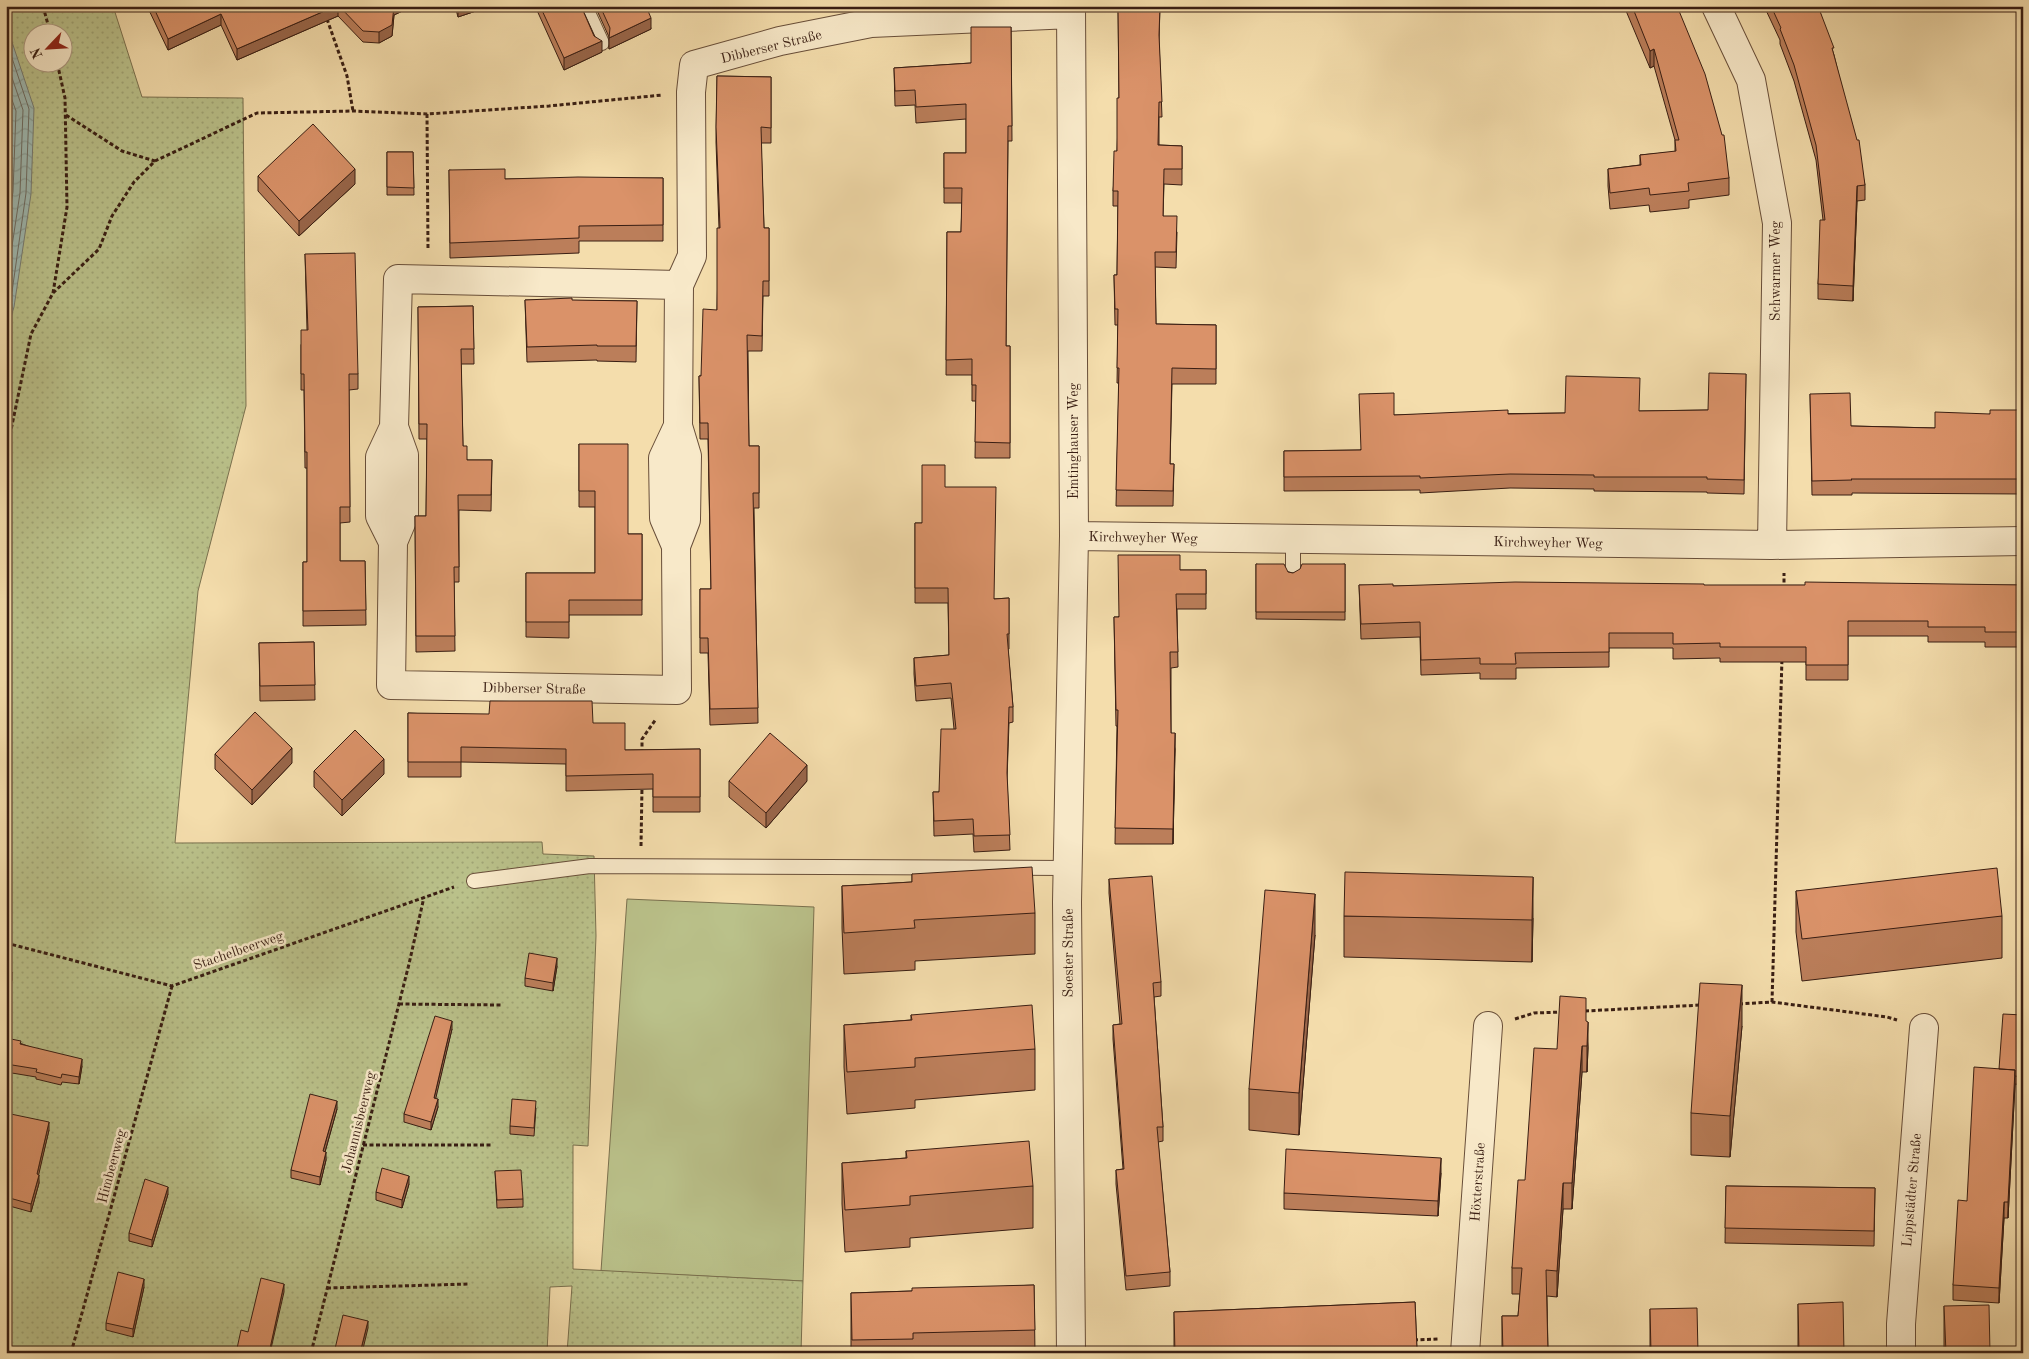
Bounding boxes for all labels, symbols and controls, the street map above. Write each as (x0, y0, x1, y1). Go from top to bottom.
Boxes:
north arrow (22, 22, 72, 72)
street label: Dibberser Straße (719, 28, 823, 66)
text: N (28, 45, 46, 61)
street label: Schwarmer Weg (1769, 220, 1783, 321)
street label: Emtinghauser Weg (1067, 382, 1081, 499)
street label: Kirchweyher Weg (1088, 530, 1198, 546)
street label: Kirchweyher Weg (1493, 535, 1603, 551)
street label: Dibberser Straße (482, 681, 586, 697)
street label: Soester Straße (1062, 908, 1076, 998)
street label: Stachelbeerweg (191, 929, 286, 973)
street label: Johannisbeerweg (340, 1070, 378, 1174)
street label: Himbeerweg (95, 1127, 129, 1205)
street label: Lippstädter Straße (1900, 1133, 1924, 1247)
street label: Höxterstraße (1468, 1142, 1488, 1222)

